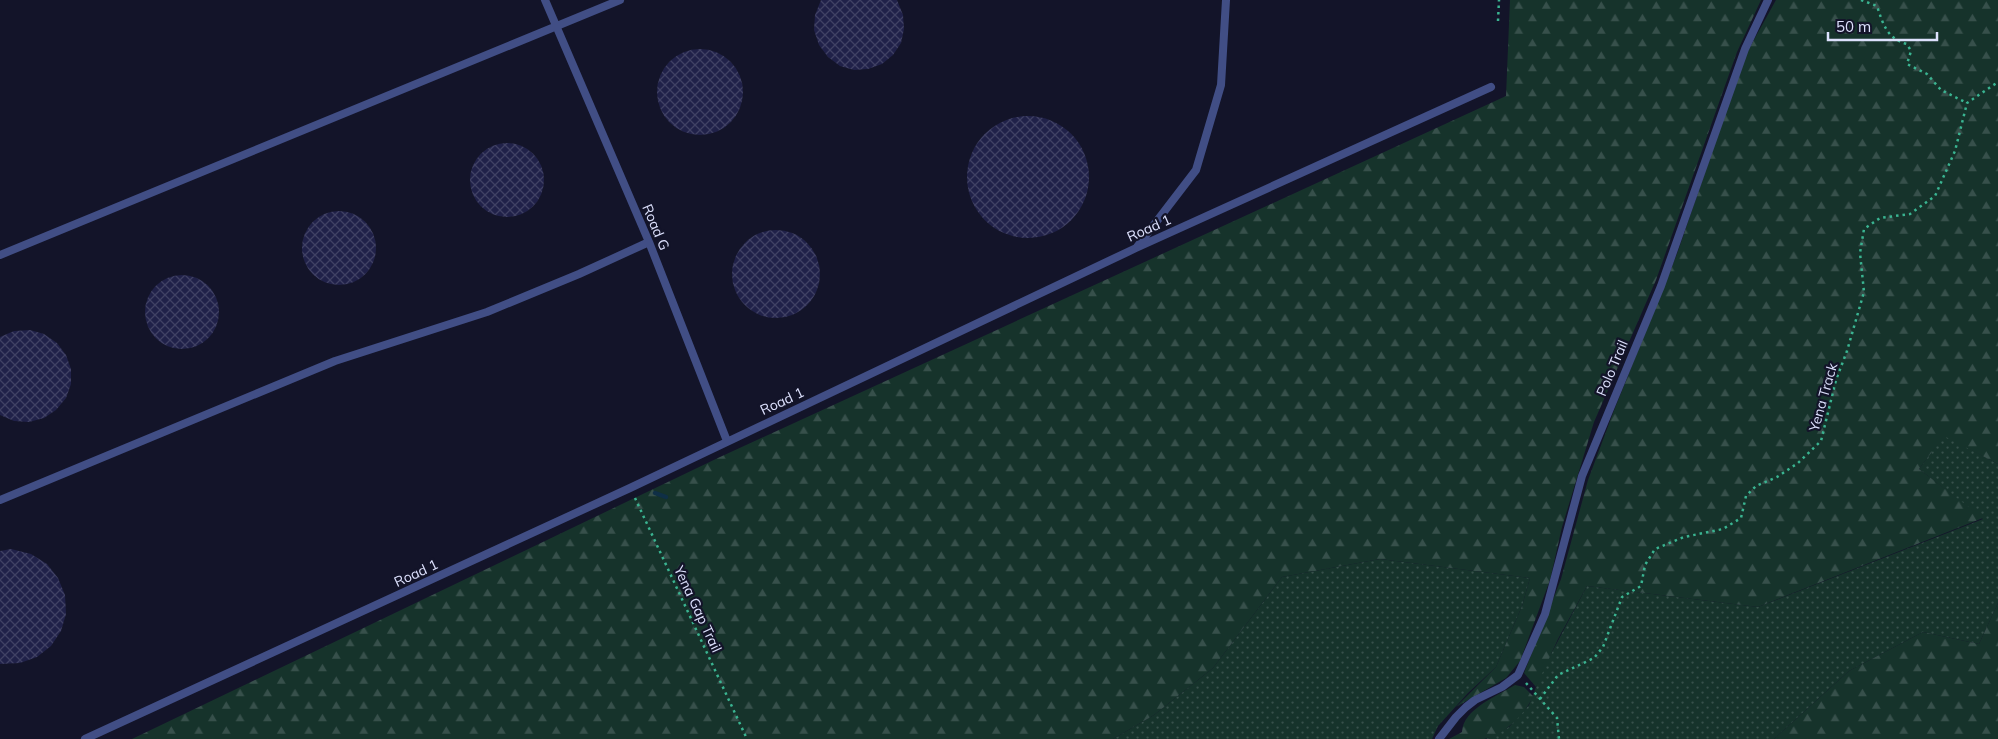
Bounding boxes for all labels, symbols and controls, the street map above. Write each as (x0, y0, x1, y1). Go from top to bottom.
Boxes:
scale bar (1828, 10, 1937, 42)
text: 50 m (1836, 17, 1871, 36)
street label: Road G (638, 201, 674, 253)
street label: Road 1 (1124, 210, 1174, 246)
street label: Polo Trail (1592, 337, 1632, 399)
street label: Yena Track (1804, 360, 1842, 434)
street label: Road 1 (757, 383, 807, 419)
street label: Road 1 (391, 555, 441, 591)
street label: Yena Gap Trail (670, 562, 726, 655)

